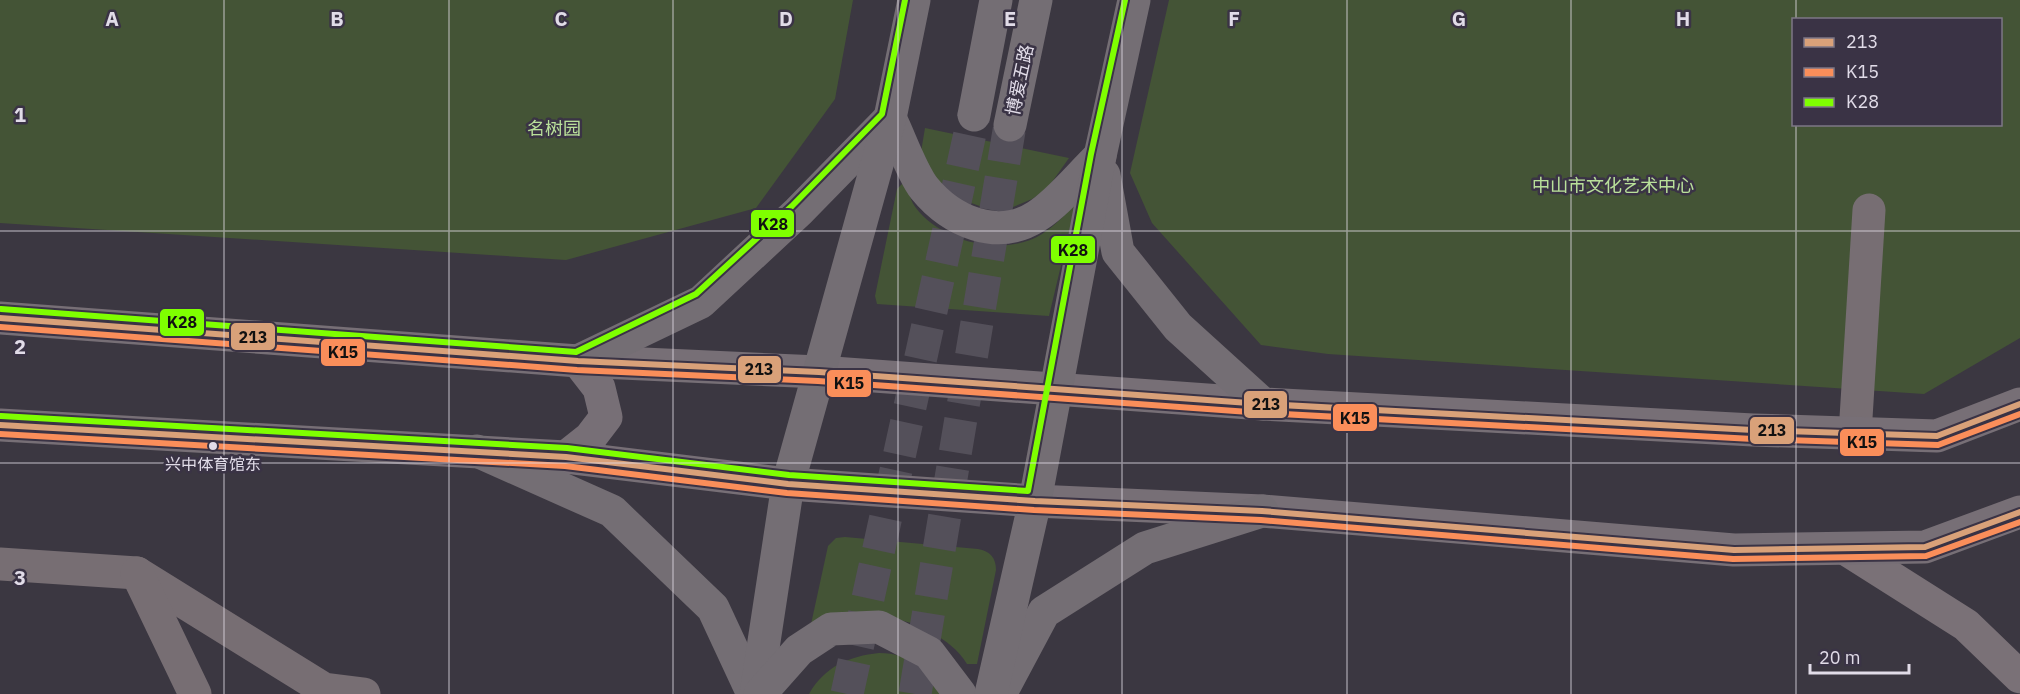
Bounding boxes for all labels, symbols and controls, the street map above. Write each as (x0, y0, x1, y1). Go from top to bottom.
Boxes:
text: A (105, 5, 119, 32)
text: B (330, 5, 344, 32)
text: C (554, 5, 568, 32)
text: D (779, 5, 793, 32)
text: E (1004, 5, 1016, 32)
text: F (1228, 5, 1240, 32)
text: G (1452, 5, 1466, 32)
text: H (1676, 5, 1690, 32)
legend (1792, 18, 2002, 126)
text: 213 (1846, 30, 1878, 53)
street label: 博爱五路 (1001, 42, 1038, 118)
text: K15 (1846, 60, 1879, 83)
text: K28 (1846, 90, 1879, 113)
text: 1 (14, 101, 26, 128)
park label: 名树园 (527, 117, 581, 140)
park label: 中山市文化艺术中心 (1532, 174, 1694, 197)
line badge: K28 (750, 209, 795, 238)
text: K28 (758, 214, 788, 234)
line badge: K28 (1050, 235, 1096, 264)
text: K28 (1058, 240, 1088, 260)
line badge: K28 (159, 308, 205, 337)
text: K28 (167, 312, 197, 332)
line badge: 213 (230, 322, 276, 351)
text: 213 (239, 327, 267, 347)
text: 2 (14, 333, 26, 360)
line badge: K15 (320, 338, 366, 367)
text: K15 (328, 342, 359, 362)
line badge: 213 (737, 355, 782, 384)
text: 213 (745, 359, 773, 379)
line badge: K15 (826, 369, 872, 398)
text: K15 (834, 373, 865, 393)
line badge: 213 (1243, 390, 1288, 419)
text: 213 (1252, 394, 1280, 414)
line badge: K15 (1332, 403, 1378, 432)
text: K15 (1340, 408, 1371, 428)
line badge: 213 (1749, 416, 1795, 445)
text: 213 (1758, 420, 1786, 440)
line badge: K15 (1839, 428, 1885, 457)
text: K15 (1847, 432, 1878, 452)
marker: 兴中体育馆东 (207, 440, 219, 452)
place label: 兴中体育馆东 (165, 454, 261, 474)
text: 3 (14, 564, 26, 591)
scale bar (1810, 637, 1909, 675)
text: 20 m (1819, 646, 1861, 669)

